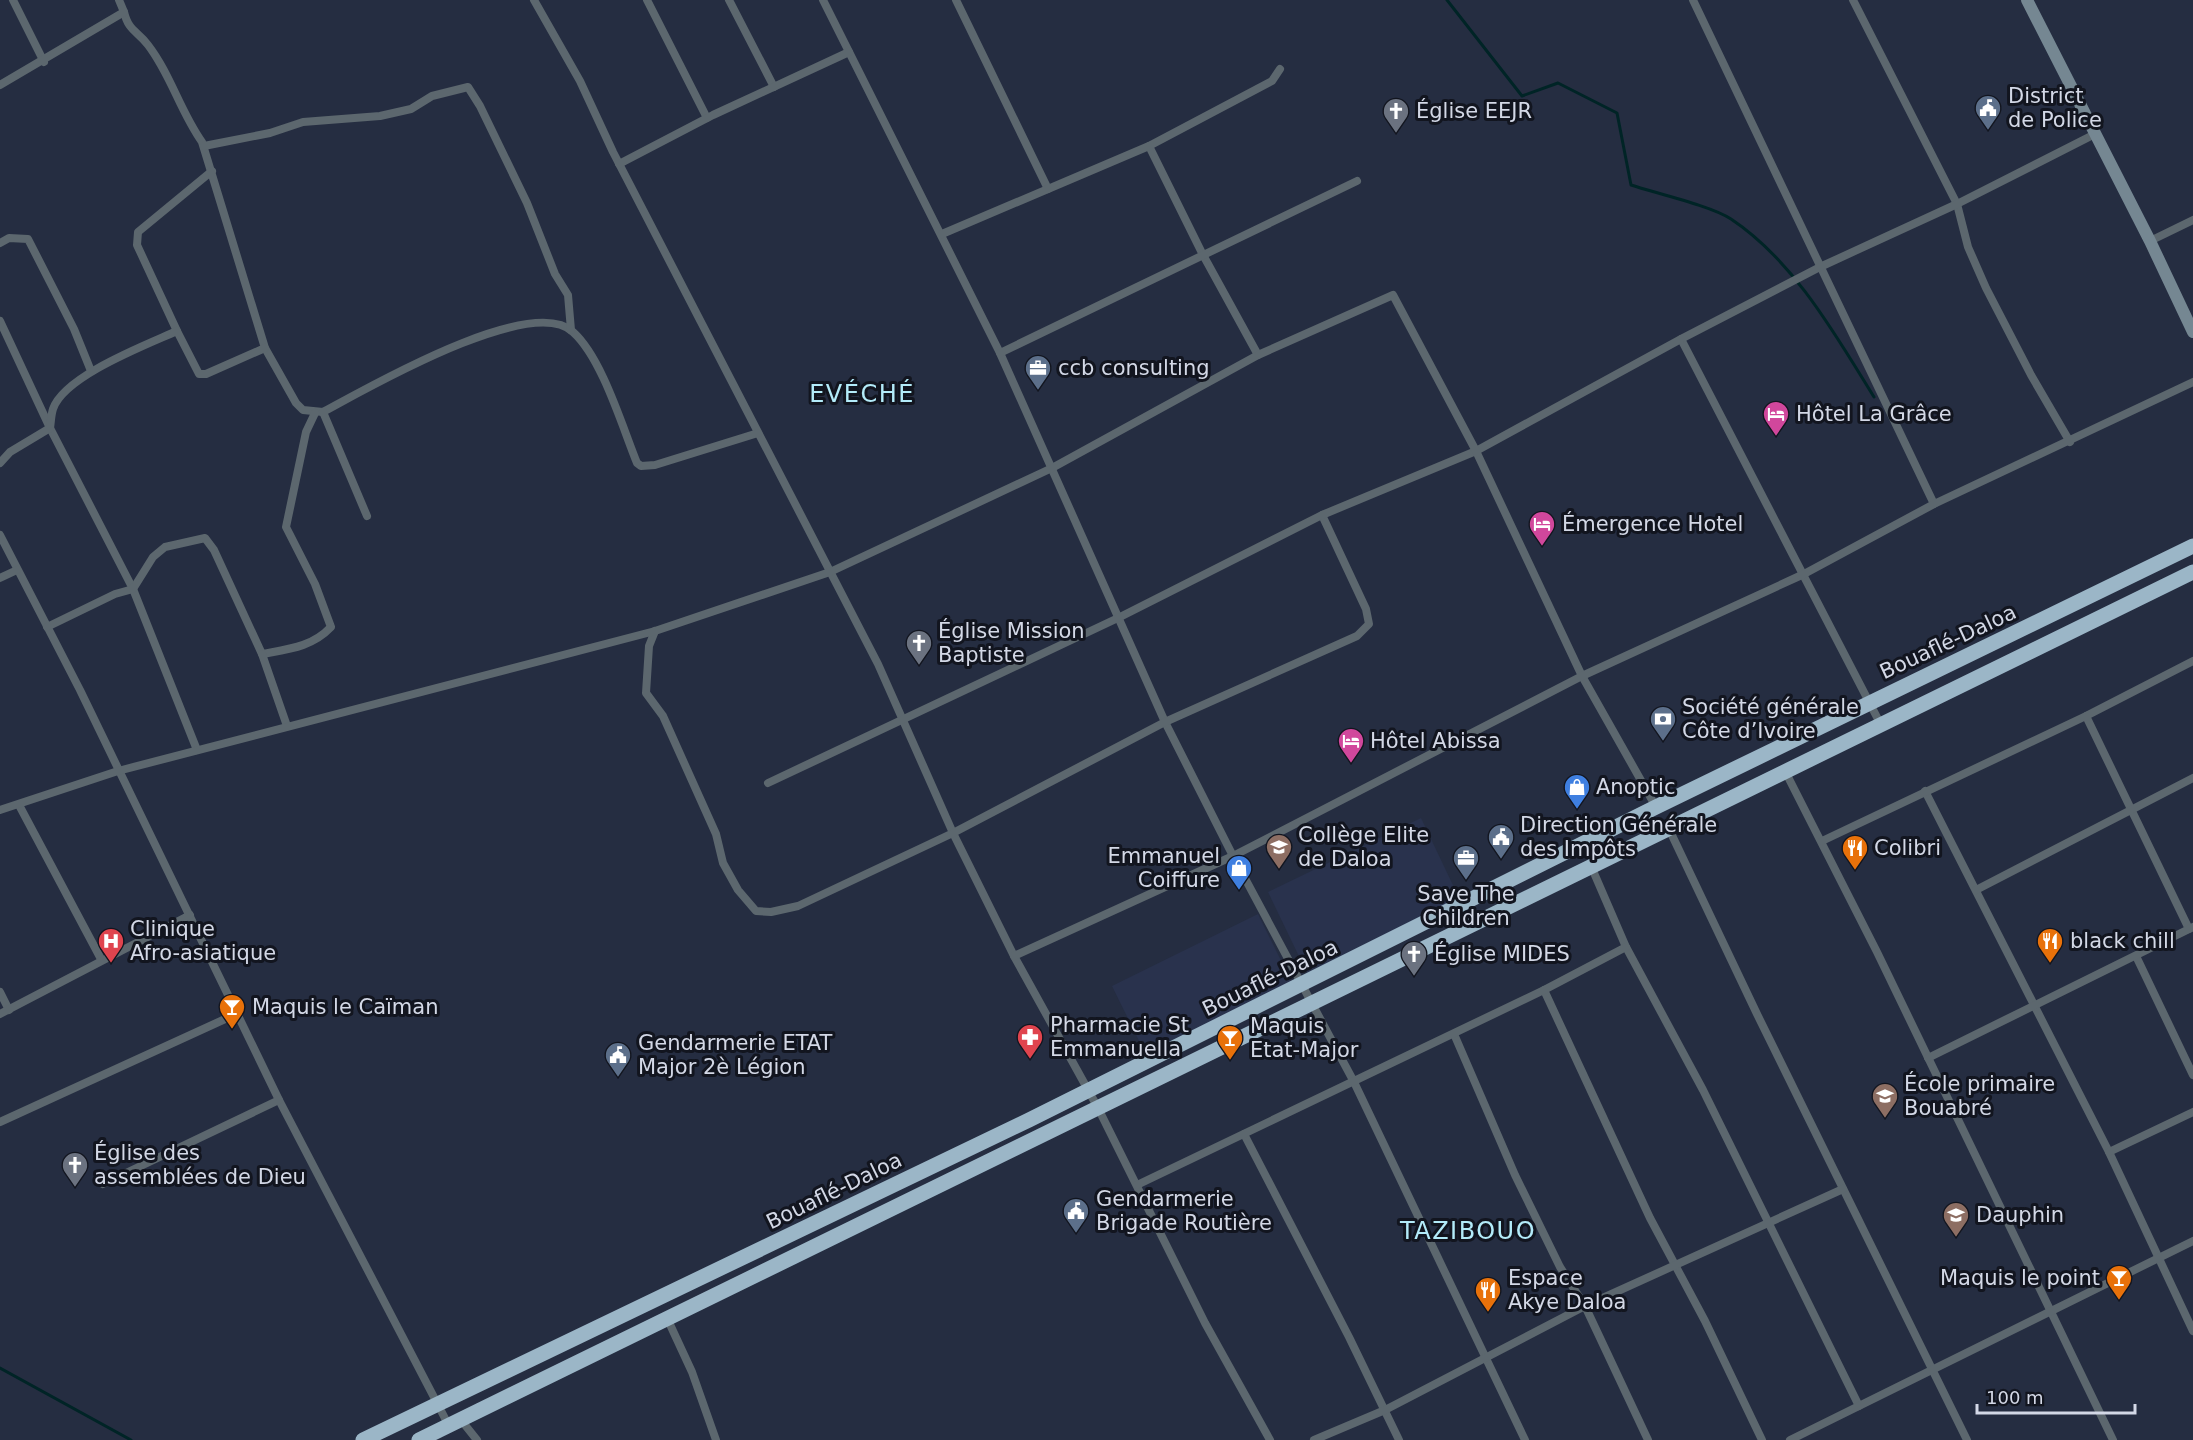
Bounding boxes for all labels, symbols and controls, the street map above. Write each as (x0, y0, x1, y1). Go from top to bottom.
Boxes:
place label: District de Police (2008, 84, 2102, 132)
public building icon: District de Police (1973, 93, 2003, 131)
church icon: Église EEJR (1381, 96, 1411, 134)
place label: Église EEJR (1416, 98, 1532, 123)
office icon: ccb consulting (1023, 353, 1053, 391)
place label: ccb consulting (1058, 356, 1210, 380)
district label: EVÉCHÉ (809, 379, 915, 408)
hotel icon: Hôtel La Grâce (1761, 399, 1791, 437)
place label: Hôtel La Grâce (1796, 402, 1952, 426)
hotel icon: Émergence Hotel (1527, 509, 1557, 547)
place label: Émergence Hotel (1562, 511, 1743, 536)
street label: Bouaflé-Daloa (1876, 600, 2020, 684)
place label: Église Mission Baptiste (938, 618, 1085, 667)
church icon: Église Mission Baptiste (904, 628, 934, 666)
place label: Société générale Côte d’Ivoire (1682, 695, 1859, 743)
bank icon: Société générale Côte d’Ivoire (1648, 704, 1678, 742)
hotel icon: Hôtel Abissa (1336, 726, 1366, 764)
place label: Hôtel Abissa (1370, 729, 1501, 753)
shop icon: Anoptic (1562, 772, 1592, 810)
place label: Anoptic (1596, 775, 1675, 799)
place label: Direction Générale des Impôts (1520, 813, 1717, 861)
public building icon: Direction Générale des Impôts (1486, 822, 1516, 860)
place label: Collège Elite de Daloa (1298, 823, 1429, 871)
school or university icon: Collège Elite de Daloa (1264, 832, 1294, 870)
restaurant icon: Colibri (1840, 833, 1870, 871)
place label: Colibri (1874, 836, 1941, 860)
office icon: Save The Children (1451, 843, 1481, 881)
place label: Emmanuel Coiffure (1108, 844, 1220, 892)
shop icon: Emmanuel Coiffure (1224, 853, 1254, 891)
place label: Save The Children (1417, 882, 1515, 930)
place label: Clinique Afro-asiatique (130, 917, 276, 965)
hospital icon: Clinique Afro-asiatique (96, 926, 126, 964)
restaurant icon: black chill (2035, 926, 2065, 964)
place label: black chill (2070, 929, 2175, 953)
street label: Bouaflé-Daloa (1198, 935, 1342, 1021)
church icon: Église MIDES (1399, 939, 1429, 977)
place label: Église MIDES (1434, 941, 1570, 966)
bar icon: Maquis le Caïman (217, 992, 247, 1030)
place label: Maquis le Caïman (252, 995, 439, 1019)
place label: Pharmacie St Emmanuella (1050, 1013, 1189, 1061)
place label: Maquis Etat-Major (1250, 1014, 1359, 1062)
pharmacy icon: Pharmacie St Emmanuella (1015, 1022, 1045, 1060)
bar icon: Maquis Etat-Major (1215, 1023, 1245, 1061)
place label: Gendarmerie ETAT Major 2è Légion (638, 1031, 833, 1079)
public building icon: Gendarmerie ETAT Major 2è Légion (603, 1040, 633, 1078)
place label: École primaire Bouabré (1904, 1071, 2055, 1120)
school or university icon: École primaire Bouabré (1870, 1081, 1900, 1119)
place label: Église des assemblées de Dieu (94, 1140, 306, 1189)
street label: Bouaflé-Daloa (762, 1148, 906, 1234)
church icon: Église des assemblées de Dieu (60, 1150, 90, 1188)
place label: Gendarmerie Brigade Routière (1096, 1187, 1272, 1235)
public building icon: Gendarmerie Brigade Routière (1061, 1196, 1091, 1234)
school or university icon: Dauphin (1941, 1200, 1971, 1238)
place label: Dauphin (1976, 1203, 2064, 1227)
district label: TAZIBOUO (1399, 1217, 1536, 1245)
bar icon: Maquis le point (2104, 1263, 2134, 1301)
place label: Espace Akye Daloa (1508, 1266, 1626, 1314)
place label: Maquis le point (1940, 1266, 2100, 1290)
restaurant icon: Espace Akye Daloa (1473, 1275, 1503, 1313)
scale bar (1977, 1377, 2134, 1415)
text: 100 m (1986, 1387, 2044, 1408)

